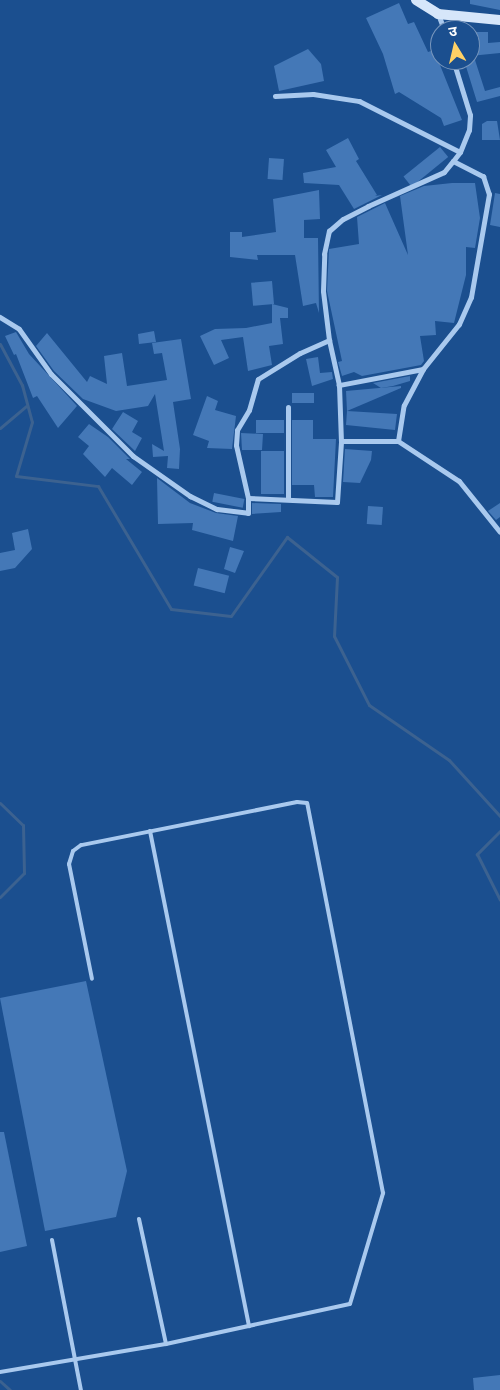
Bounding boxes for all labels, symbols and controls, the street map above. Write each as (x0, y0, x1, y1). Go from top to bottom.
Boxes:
north arrow (430, 20, 480, 70)
text: उ (447, 23, 458, 40)

